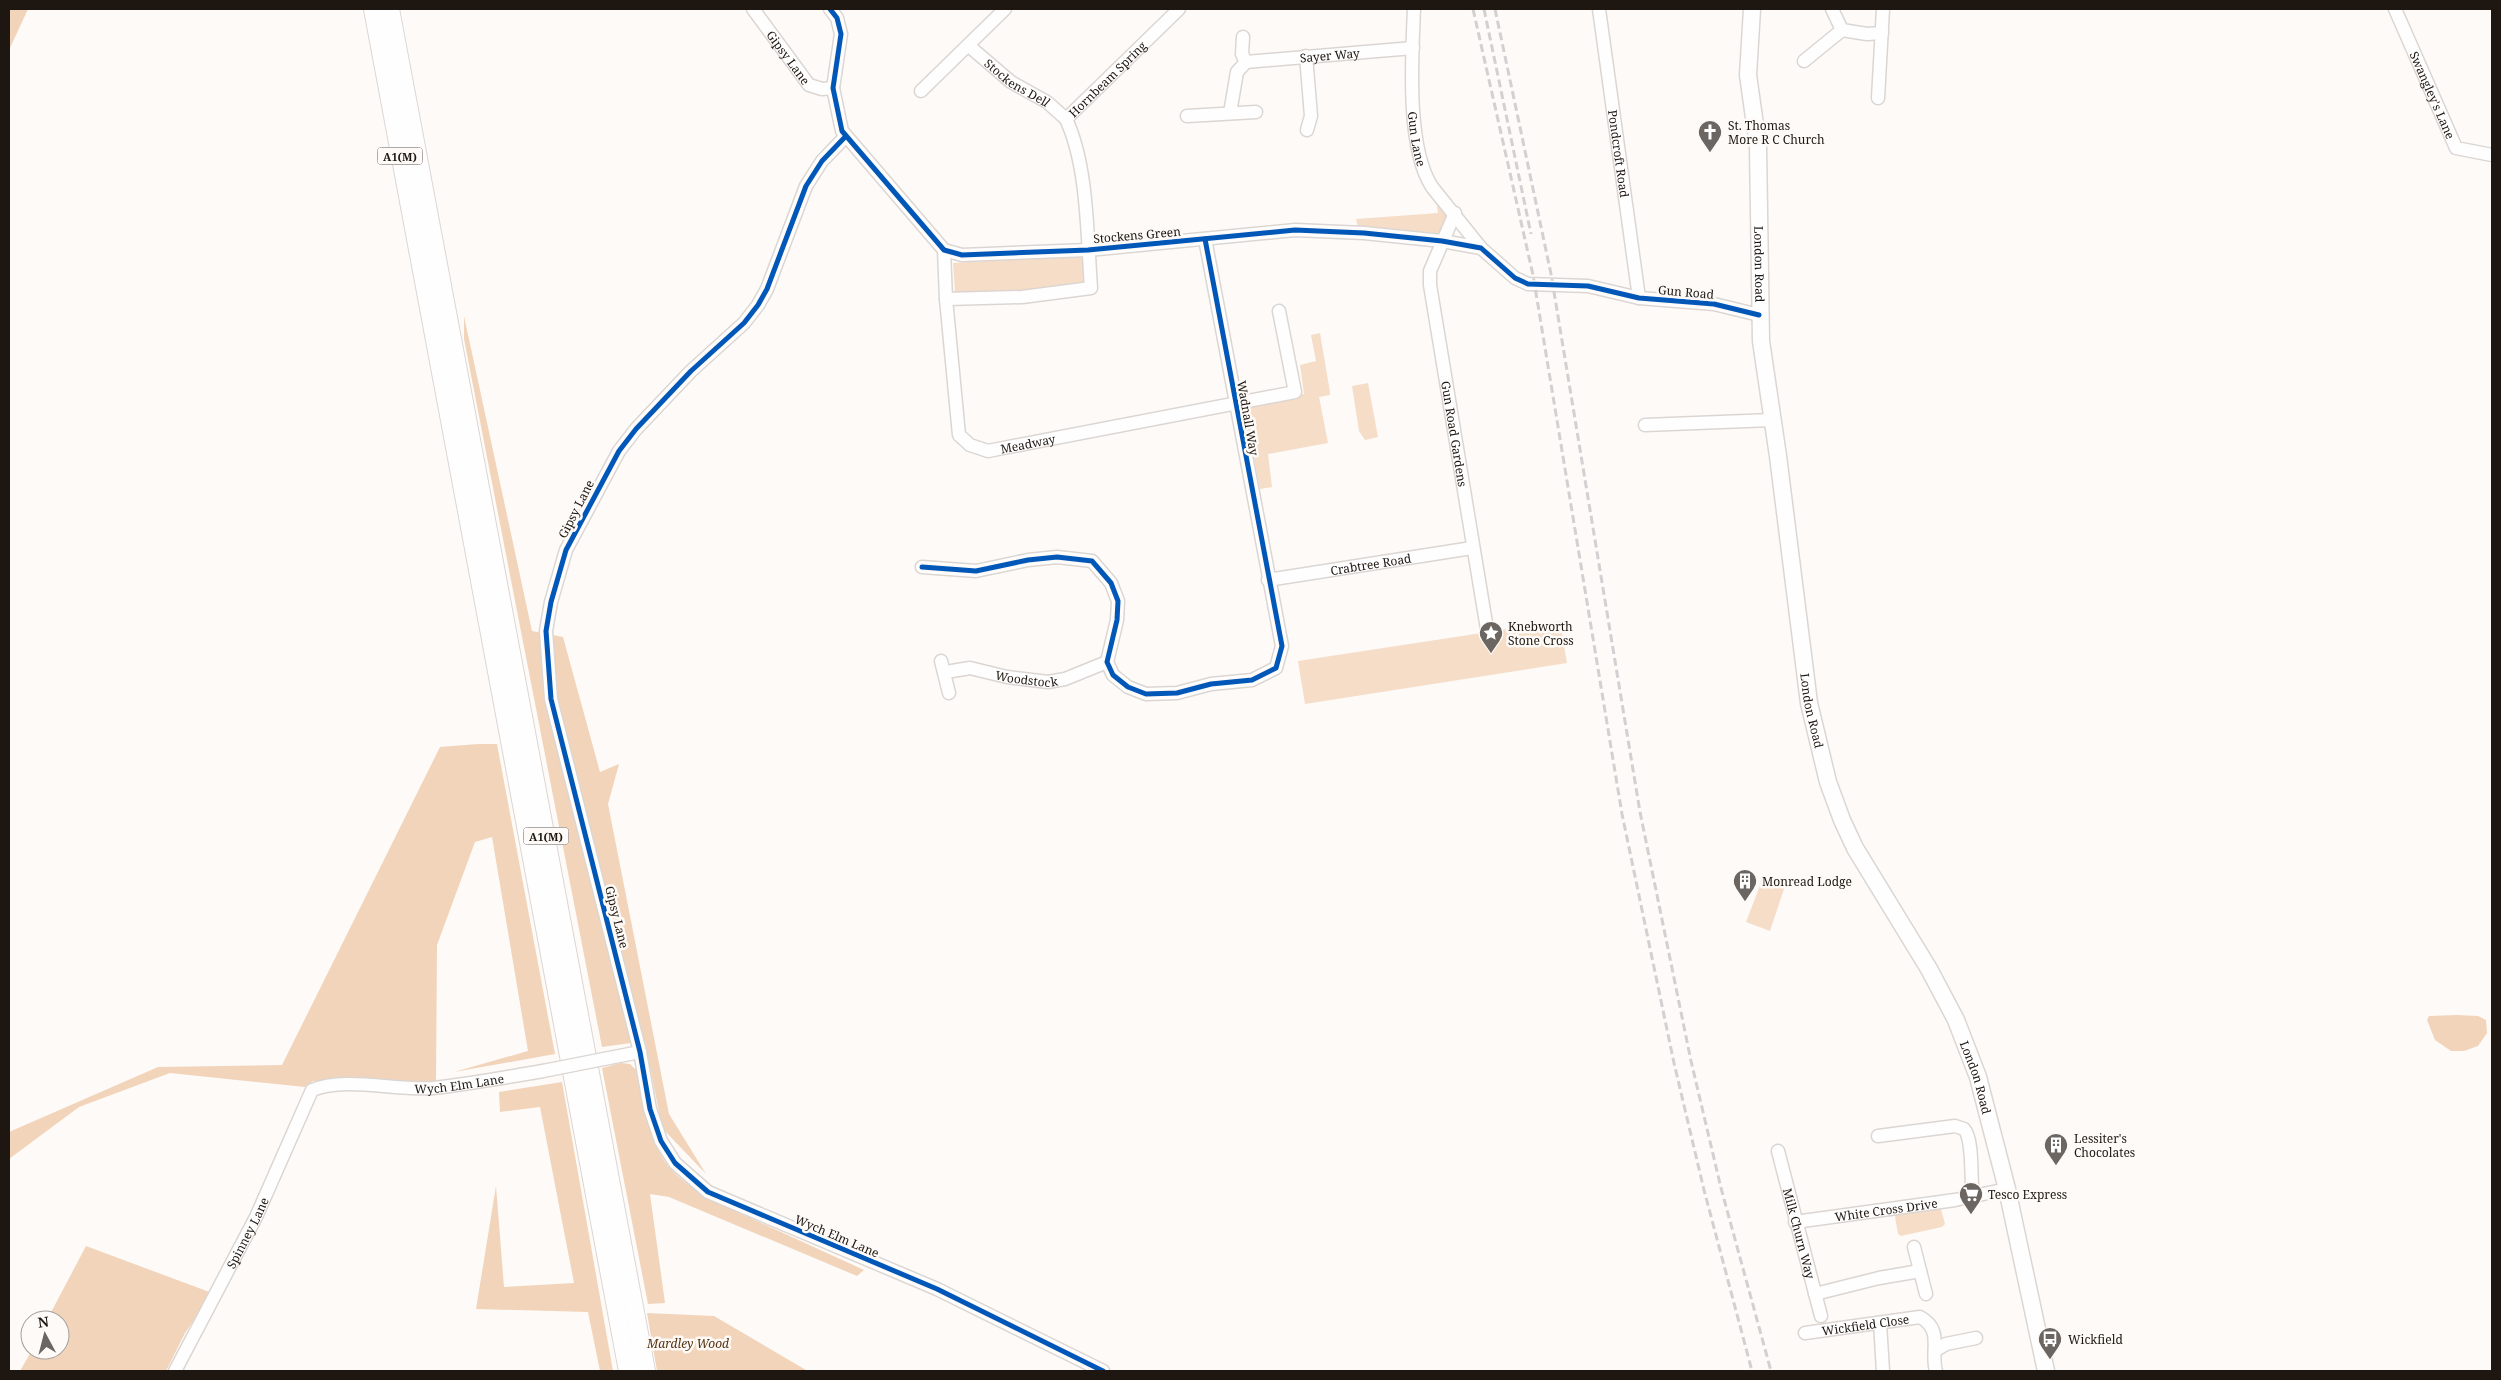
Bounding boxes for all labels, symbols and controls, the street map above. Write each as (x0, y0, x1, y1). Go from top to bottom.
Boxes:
street label: Gipsy Lane (763, 27, 814, 88)
street label: Hornbeam Spring (1065, 37, 1150, 121)
street label: Sayer Way (1299, 44, 1361, 66)
street label: Swangley's Lane (2406, 48, 2460, 142)
street label: Stockens Dell (981, 55, 1055, 110)
street label: Pondcroft Road (1605, 109, 1634, 199)
street label: Gun Lane (1405, 111, 1430, 168)
place label: St. Thomas More R C Church (1728, 117, 1825, 148)
church icon: St. Thomas More R C Church (1697, 119, 1723, 153)
road number: A1(M) (378, 148, 422, 164)
street label: Stockens Green (1092, 223, 1182, 247)
street label: London Road (1751, 226, 1769, 303)
street label: Gun Road (1657, 281, 1715, 303)
street label: Wadnall Way (1233, 379, 1263, 457)
street label: Gun Road Gardens (1438, 380, 1472, 488)
street label: Meadway (999, 430, 1057, 457)
street label: Gipsy Lane (554, 477, 598, 541)
street label: Crabtree Road (1329, 549, 1413, 579)
place label: Knebworth Stone Cross (1508, 618, 1574, 649)
place icon: Knebworth Stone Cross (1478, 620, 1504, 654)
street label: Woodstock (994, 666, 1060, 691)
street label: London Road (1797, 672, 1828, 750)
road number: A1(M) (524, 828, 568, 844)
building icon: Monread Lodge (1732, 868, 1758, 902)
place label: Monread Lodge (1762, 873, 1852, 890)
street label: Gipsy Lane (601, 884, 633, 950)
street label: London Road (1956, 1038, 1996, 1116)
street label: Wych Elm Lane (414, 1069, 505, 1097)
place label: Lessiter's Chocolates (2074, 1130, 2135, 1161)
building icon: Lessiter's Chocolates (2043, 1132, 2069, 1166)
supermarket icon: Tesco Express (1958, 1181, 1984, 1215)
street label: Milk Churn Way (1779, 1186, 1819, 1281)
place label: Tesco Express (1988, 1186, 2067, 1203)
street label: Spinney Lane (222, 1194, 272, 1271)
street label: White Cross Drive (1834, 1194, 1939, 1225)
street label: Wych Elm Lane (792, 1211, 882, 1261)
north arrow (20, 1310, 70, 1360)
street label: Wickfield Close (1821, 1310, 1910, 1339)
text: N (37, 1311, 50, 1332)
bus stop icon: Wickfield (2037, 1326, 2063, 1360)
place label: Wickfield (2068, 1331, 2123, 1348)
park label: Mardley Wood (646, 1335, 729, 1352)

